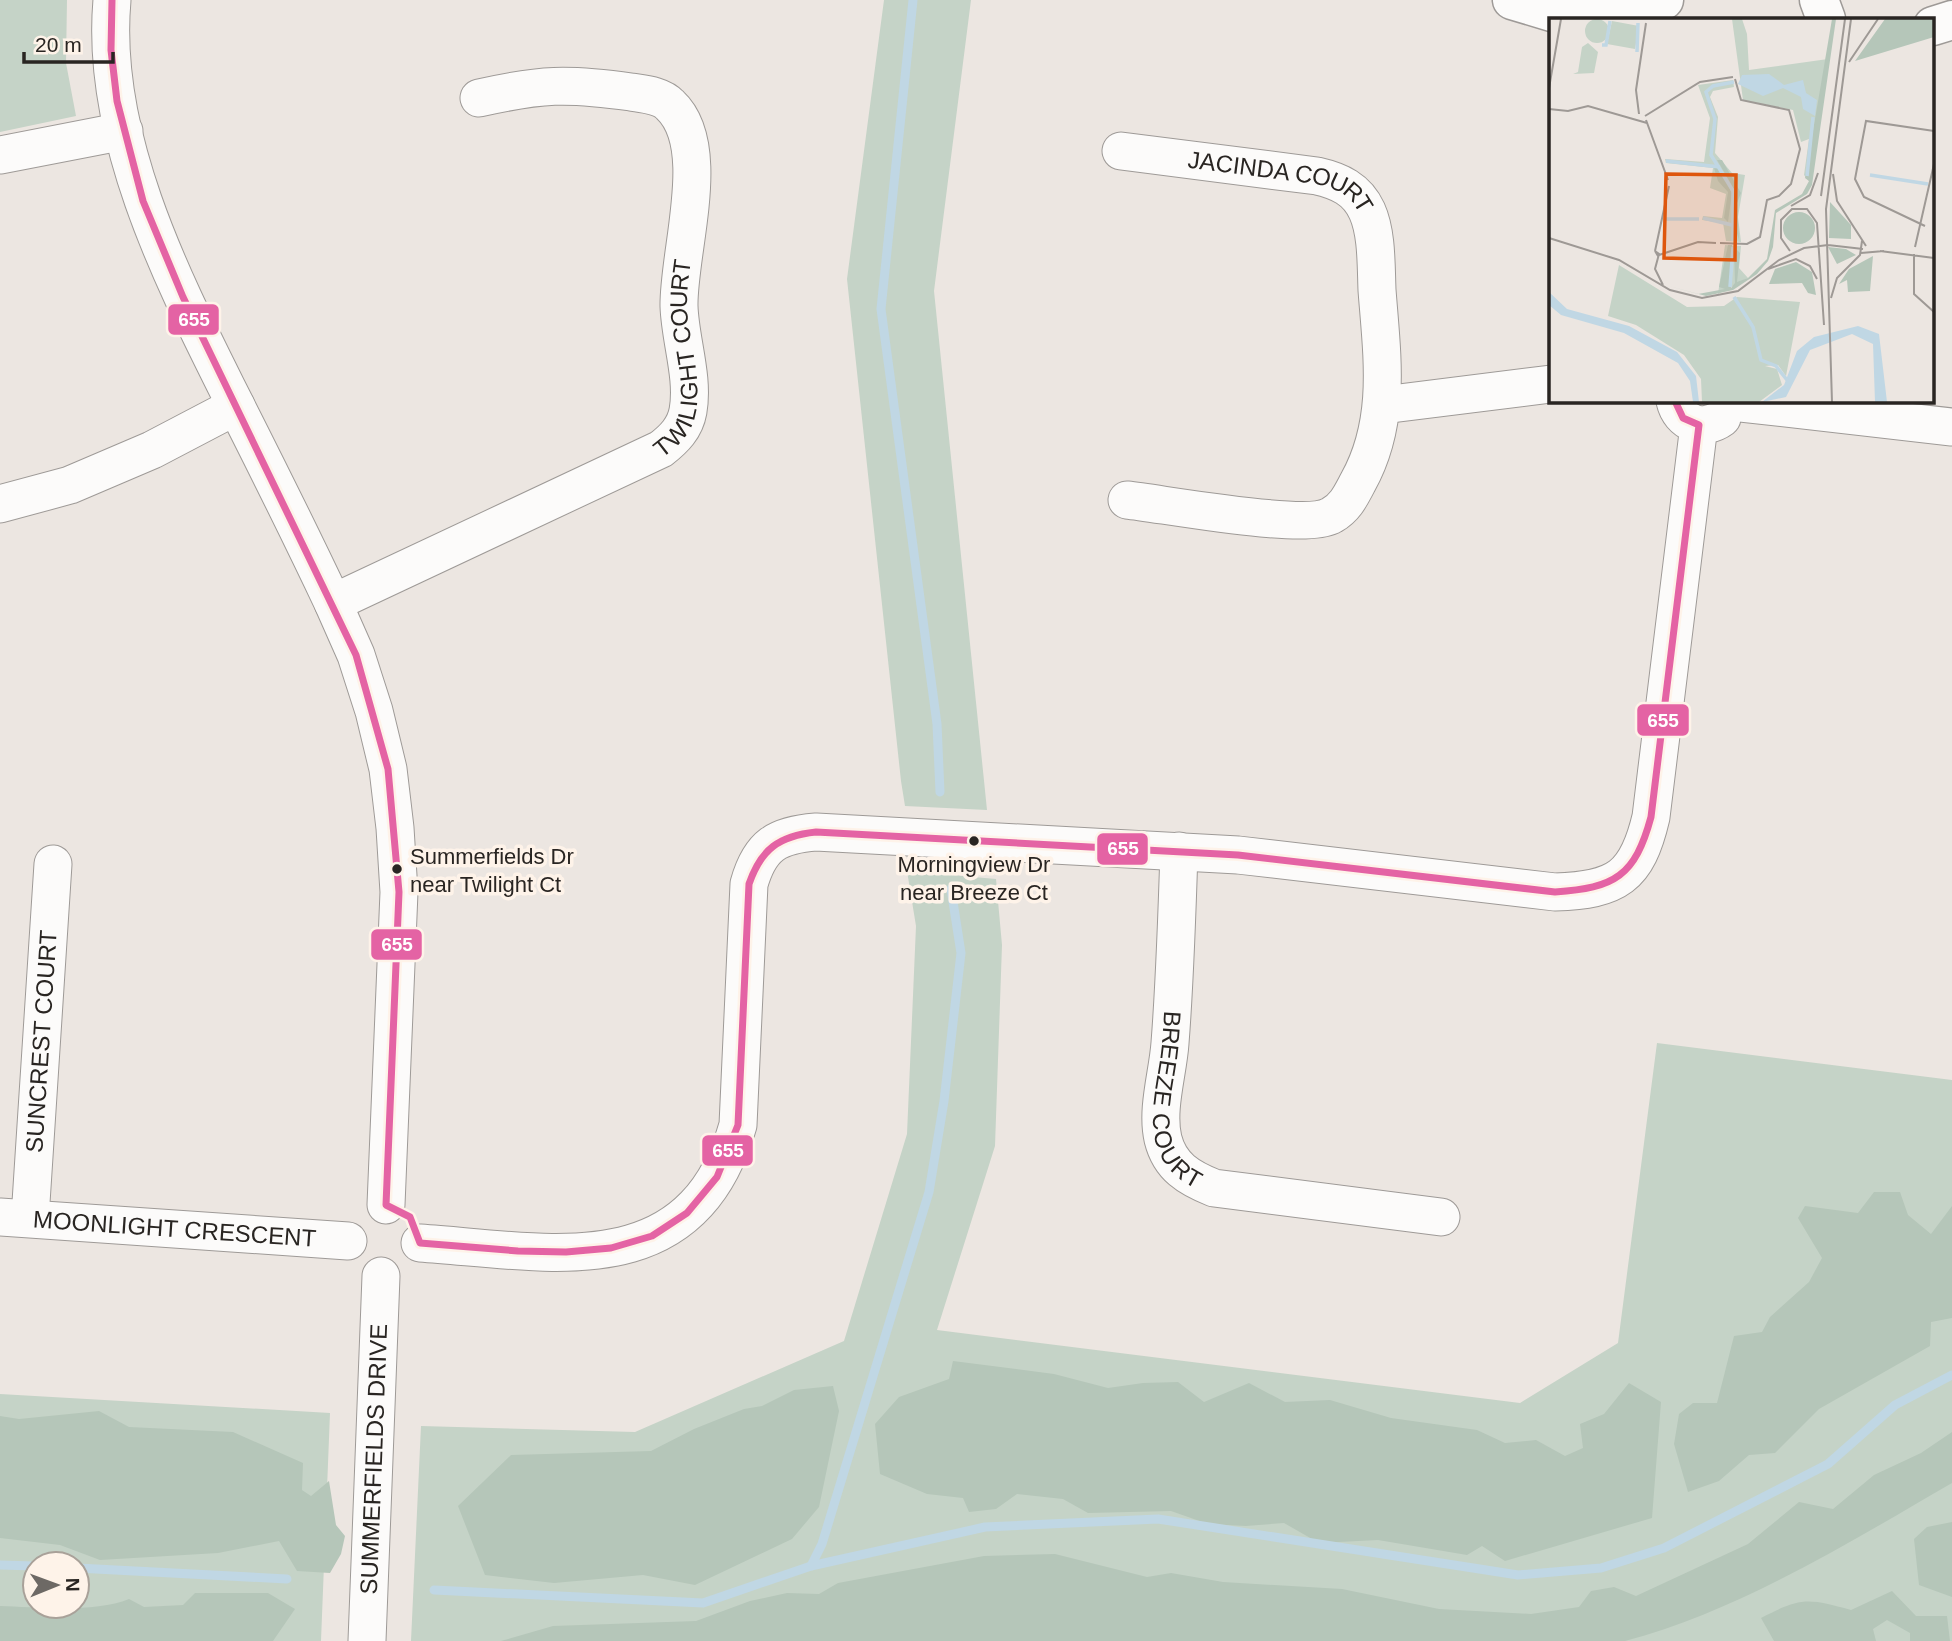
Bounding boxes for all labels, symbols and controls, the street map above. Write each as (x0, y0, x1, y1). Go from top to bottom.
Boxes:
inset map (1549, 18, 1934, 402)
scale bar (24, 21, 114, 65)
text: 20 m (35, 33, 82, 56)
street label: JACINDA COURT (1186, 146, 1379, 217)
street label: TWILIGHT COURT (648, 257, 703, 462)
line badge: 655 (167, 303, 220, 336)
text: 655 (178, 309, 210, 330)
line badge: 655 (1636, 703, 1690, 737)
text: 655 (1647, 710, 1679, 731)
line badge: 655 (1096, 832, 1149, 866)
marker: Morningview Dr near Breeze Ct (967, 834, 981, 848)
text: 655 (1107, 838, 1139, 859)
place label: Summerfields Dr near Twilight Ct (410, 844, 574, 897)
place label: Morningview Dr near Breeze Ct (898, 852, 1050, 905)
marker: Summerfields Dr near Twilight Ct (390, 862, 404, 876)
line badge: 655 (370, 928, 423, 961)
street label: SUNCREST COURT (20, 929, 62, 1154)
text: 655 (381, 934, 413, 955)
street label: BREEZE COURT (1148, 1010, 1207, 1194)
line badge: 655 (701, 1134, 754, 1167)
text: 655 (712, 1140, 744, 1161)
street label: MOONLIGHT CRESCENT (32, 1205, 317, 1252)
street label: SUMMERFIELDS DRIVE (355, 1323, 392, 1595)
north arrow (21, 1550, 91, 1620)
text: N (62, 1578, 83, 1592)

